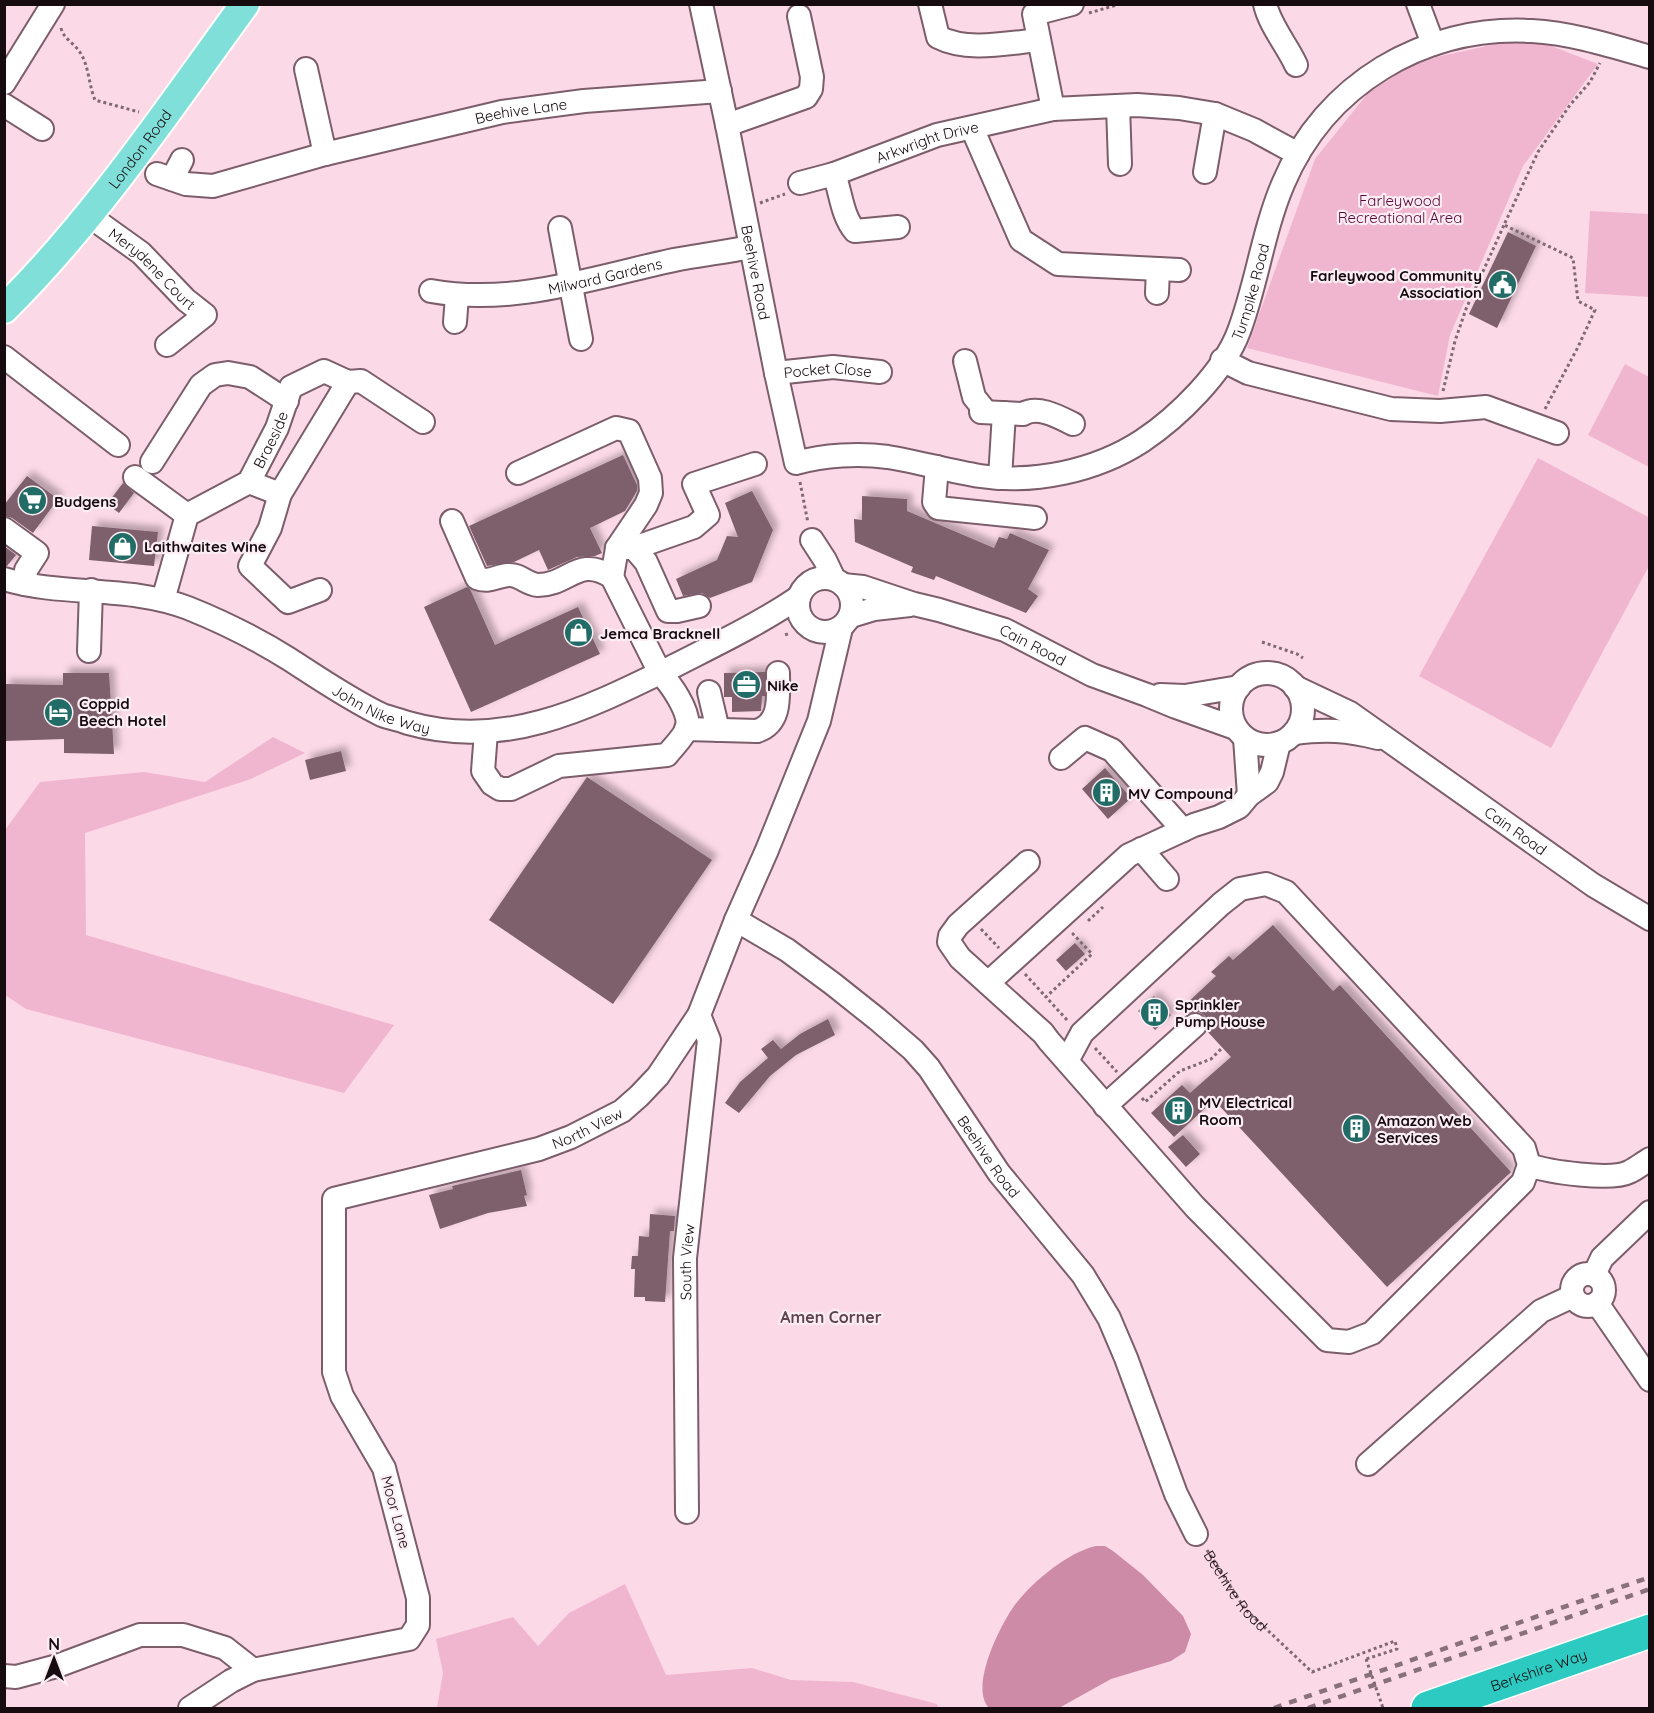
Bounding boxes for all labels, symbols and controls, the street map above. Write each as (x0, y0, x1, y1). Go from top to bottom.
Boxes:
street label: Beehive Lane (473, 94, 568, 128)
street label: London Road (104, 106, 175, 192)
street label: Arkwright Drive (873, 116, 980, 167)
park label: Farleywood Recreational Area (1338, 191, 1462, 227)
street label: Beehive Road (737, 223, 775, 321)
street label: Merydene Court (105, 224, 200, 314)
street label: Turnpike Road (1227, 241, 1273, 343)
street label: Milward Gardens (546, 253, 664, 298)
place label: Farleywood Community Association (1310, 266, 1482, 302)
public building icon: Farleywood Community Association (1487, 268, 1519, 300)
street label: Pocket Close (783, 357, 873, 382)
street label: Braeside (248, 409, 291, 471)
supermarket icon: Budgens (17, 485, 49, 517)
place label: Budgens (54, 492, 116, 511)
shop icon: Laithwaites Wine (107, 530, 139, 562)
place label: Laithwaites Wine (144, 537, 267, 556)
shop icon: Jemca Bracknell (563, 617, 595, 649)
street label: Cain Road (997, 619, 1069, 669)
place label: Jemca Bracknell (600, 624, 720, 643)
office icon: Nike (730, 669, 762, 701)
place label: Nike (767, 676, 799, 695)
street label: John Nike Way (329, 680, 432, 738)
place label: Coppid Beech Hotel (79, 694, 166, 730)
hotel icon: Coppid Beech Hotel (42, 696, 74, 728)
building icon: MV Compound (1091, 777, 1123, 809)
place label: MV Compound (1128, 784, 1233, 803)
street label: Cain Road (1481, 802, 1551, 859)
place label: Sprinkler Pump House (1175, 995, 1265, 1031)
building icon: Sprinkler Pump House (1138, 997, 1170, 1029)
place label: MV Electrical Room (1199, 1093, 1292, 1129)
building icon: MV Electrical Room (1162, 1095, 1194, 1127)
street label: North View (549, 1103, 626, 1153)
place label: Amazon Web Services (1377, 1111, 1472, 1147)
street label: Beehive Road (954, 1112, 1025, 1201)
building icon: Amazon Web Services (1340, 1113, 1372, 1145)
street label: South View (675, 1223, 698, 1300)
district label: Amen Corner (780, 1307, 882, 1327)
street label: Moor Lane (377, 1474, 415, 1550)
street label: Beehive Road (1200, 1546, 1272, 1635)
north arrow (24, 1629, 84, 1689)
text: N (48, 1634, 60, 1654)
street label: Berkshire Way (1488, 1644, 1589, 1695)

